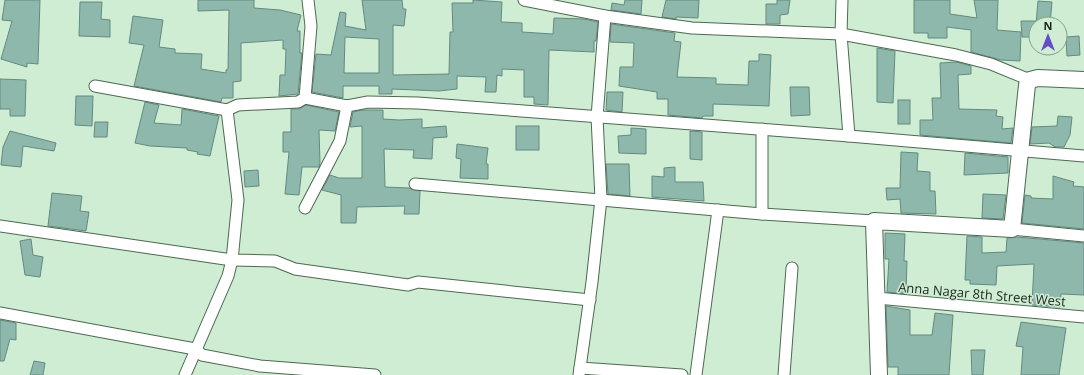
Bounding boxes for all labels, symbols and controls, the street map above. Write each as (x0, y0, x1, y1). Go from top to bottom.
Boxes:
north arrow (1028, 16, 1068, 56)
text: N (1044, 18, 1052, 33)
street label: Anna Nagar 8th Street West (898, 278, 1067, 310)

